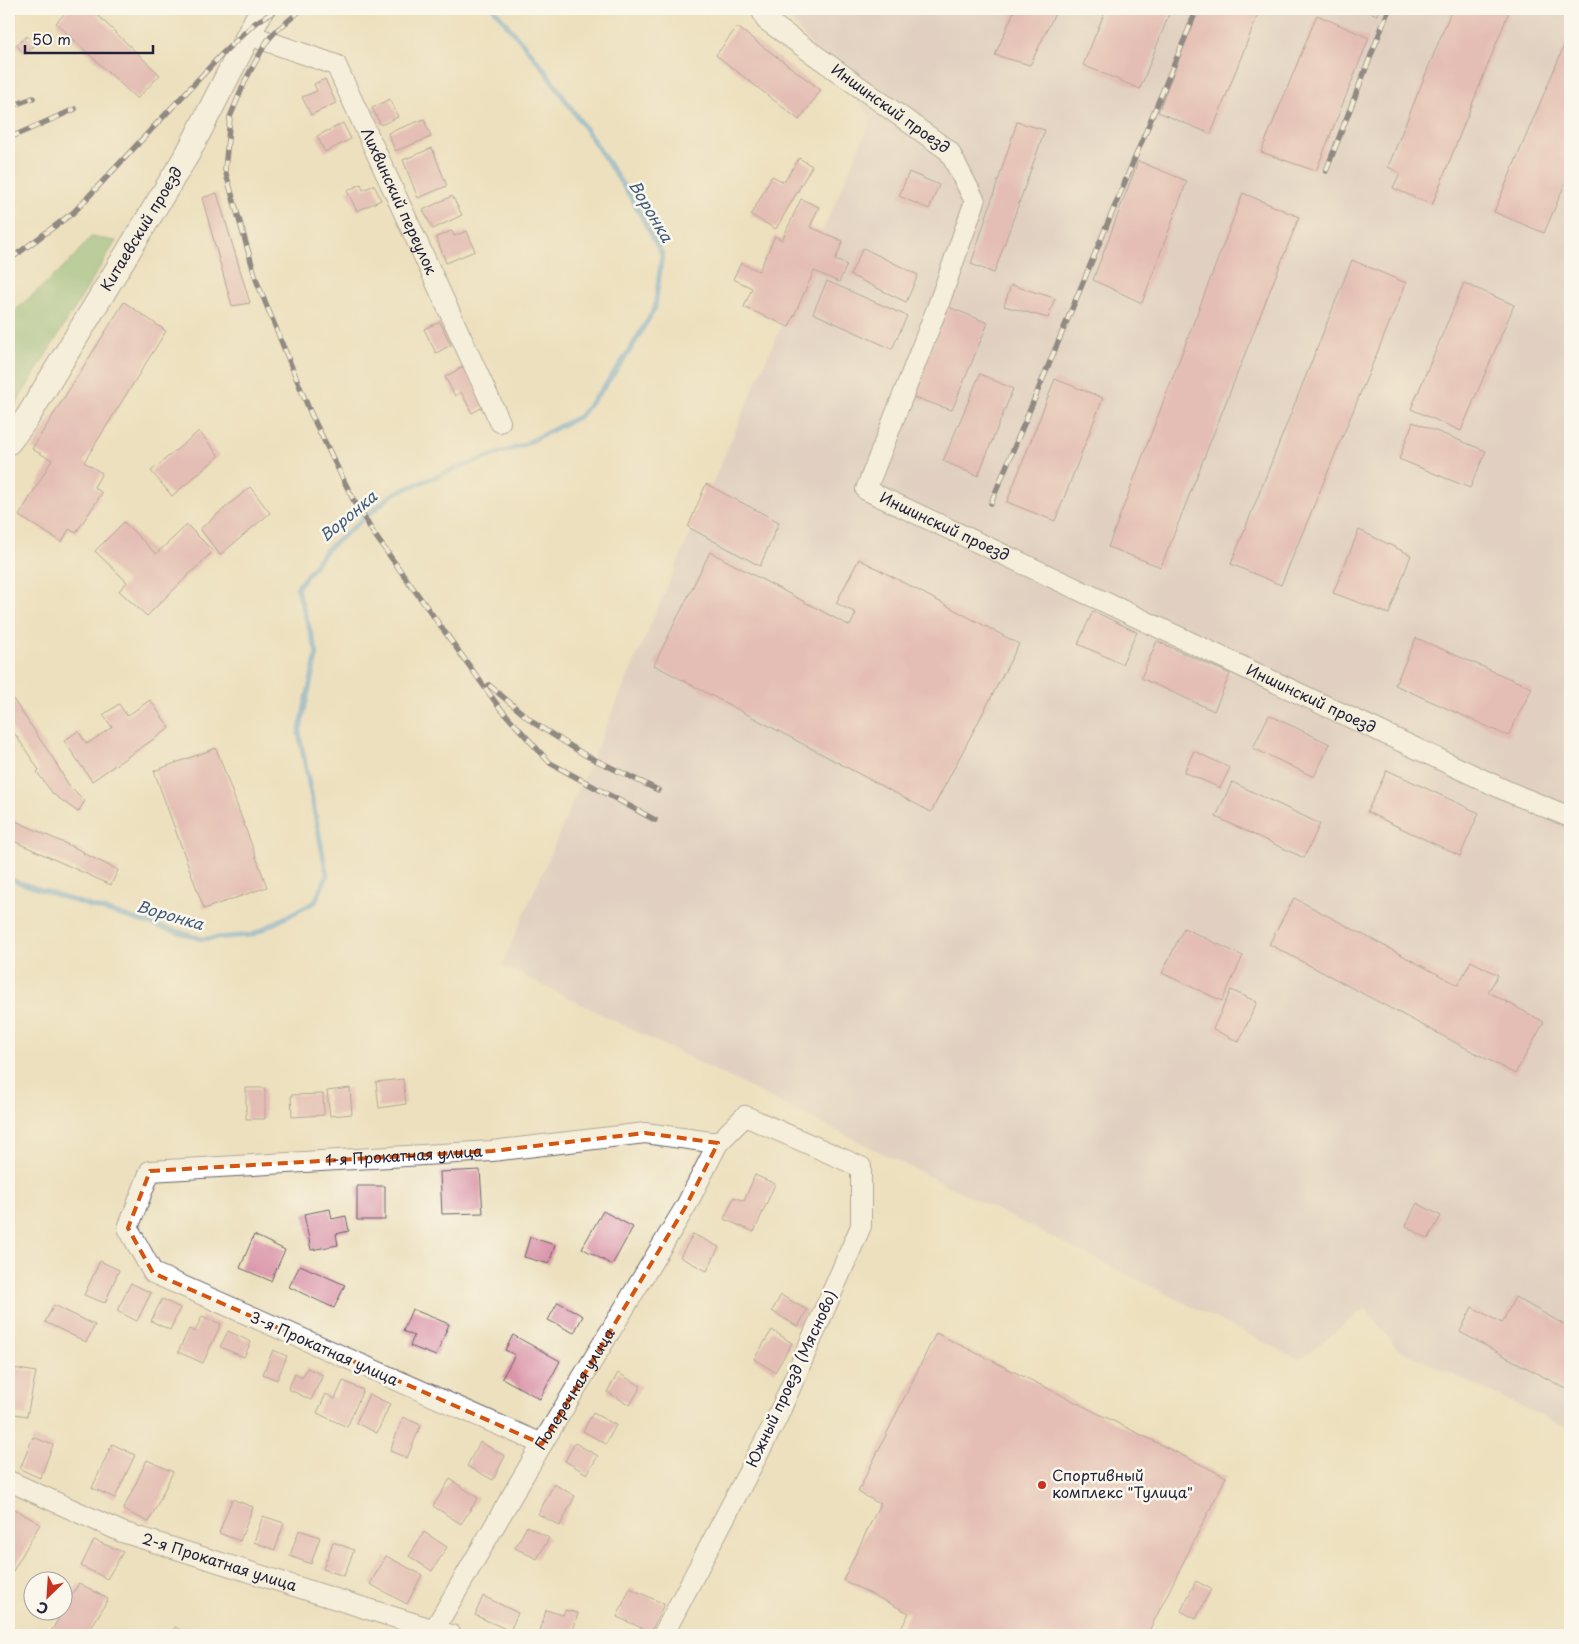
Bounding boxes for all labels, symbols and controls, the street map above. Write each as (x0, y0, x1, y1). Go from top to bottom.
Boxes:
scale bar (25, 22, 152, 54)
text: 50 m (32, 27, 71, 50)
street label: Иншинский проезд (827, 57, 955, 158)
street label: Лихвинский переулок (356, 123, 444, 278)
street label: Китаевский проезд (94, 162, 187, 295)
water label: Воронка (624, 175, 680, 247)
water label: Воронка (313, 483, 382, 546)
street label: Иншинский проезд (876, 485, 1014, 566)
street label: Иншинский проезд (1243, 657, 1380, 738)
water label: Воронка (134, 893, 208, 935)
street label: 1-я Прокатная улица (325, 1139, 484, 1171)
street label: Южный проезд (Мясново) (739, 1286, 842, 1471)
street label: 3-я Прокатная улица (247, 1304, 403, 1391)
street label: Поперечная улица (528, 1323, 620, 1454)
place label: Спортивный комплекс "Тулица" (1052, 1463, 1193, 1503)
marker: Спортивный комплекс "Тулица" (1036, 1479, 1048, 1491)
street label: 2-я Прокатная улица (139, 1526, 301, 1596)
north arrow (22, 1572, 72, 1622)
text: С (33, 1596, 52, 1620)

